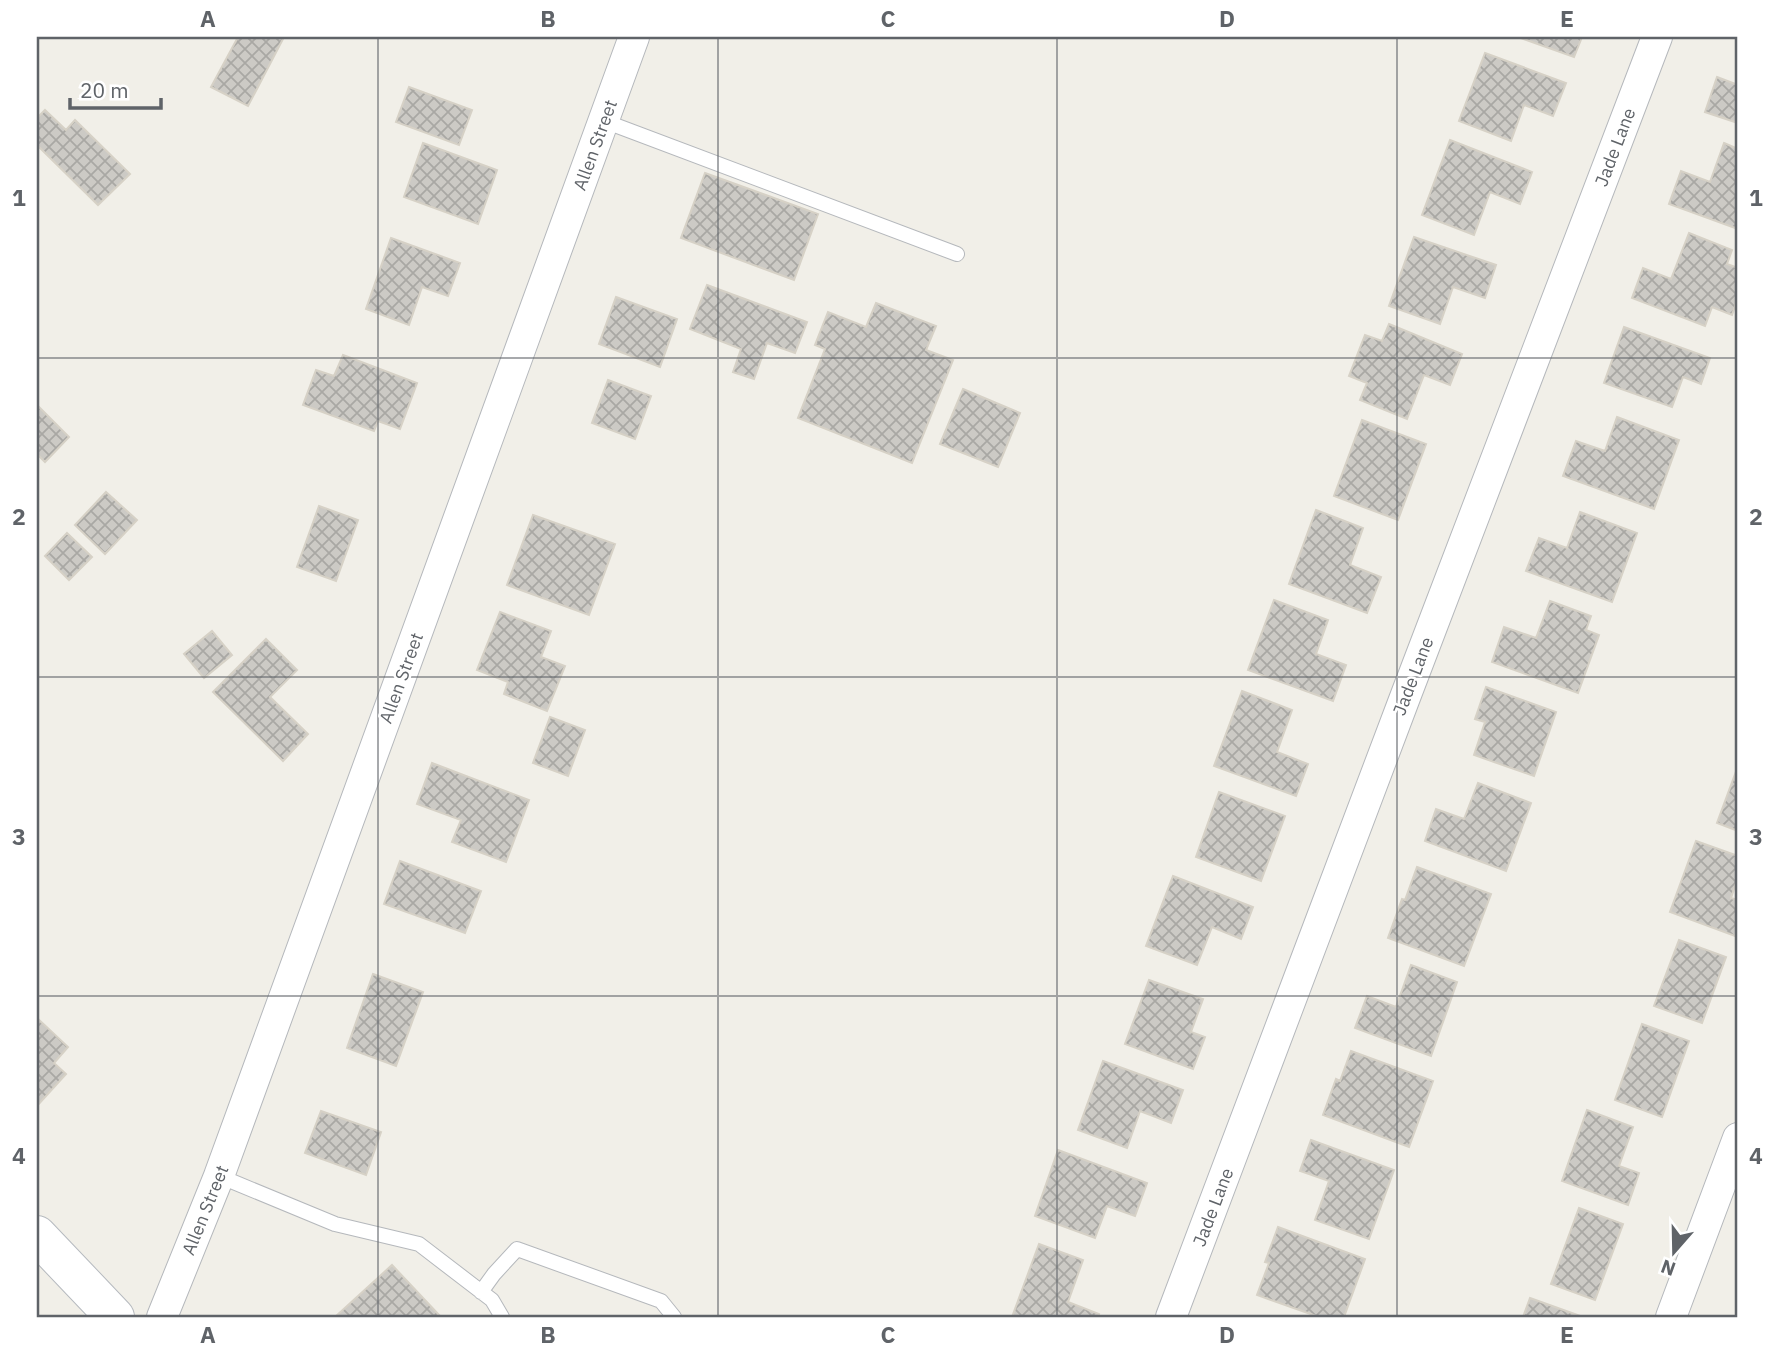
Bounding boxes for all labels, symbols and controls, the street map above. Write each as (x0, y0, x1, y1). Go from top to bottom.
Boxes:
text: A (200, 3, 216, 33)
text: B (540, 3, 556, 33)
text: C (881, 3, 896, 33)
text: D (1219, 3, 1235, 33)
text: E (1560, 3, 1574, 33)
scale bar (70, 66, 161, 110)
text: 20 m (80, 76, 129, 104)
street label: Allen Street (568, 96, 622, 194)
street label: Jade Lane (1590, 104, 1640, 189)
text: 1 (12, 182, 26, 212)
text: 1 (1749, 182, 1763, 212)
text: 2 (12, 501, 26, 531)
text: 2 (1749, 501, 1763, 531)
street label: Allen Street (374, 629, 428, 727)
street label: Jade Lane (1388, 633, 1438, 718)
text: 3 (12, 821, 26, 851)
text: 3 (1749, 821, 1763, 851)
text: 4 (12, 1140, 26, 1170)
text: 4 (1749, 1140, 1763, 1170)
street label: Allen Street (177, 1162, 233, 1258)
street label: Jade Lane (1188, 1164, 1238, 1249)
north arrow (1638, 1218, 1708, 1288)
text: N (1658, 1254, 1679, 1282)
text: A (200, 1319, 216, 1349)
text: B (540, 1319, 556, 1349)
text: C (881, 1319, 896, 1349)
text: D (1219, 1319, 1235, 1349)
text: E (1560, 1319, 1574, 1349)

